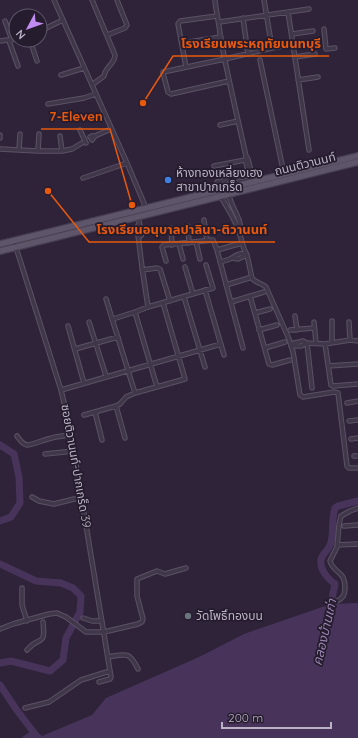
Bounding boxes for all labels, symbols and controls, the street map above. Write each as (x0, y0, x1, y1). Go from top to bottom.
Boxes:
north arrow (8, 8, 48, 48)
text: N (13, 27, 28, 42)
callout: โรงเรียนพระหฤทัยนนทบุรี (173, 31, 329, 56)
text: โรงเรียนพระหฤทัยนนทบุรี (181, 35, 321, 51)
callout: 7-Eleven (41, 104, 110, 129)
text: 7-Eleven (49, 108, 103, 124)
street label: ถนนติวานนท์ (273, 149, 337, 178)
place label: ห้างทองเหลี่ยงเฮง สาขาปากเกร็ด (176, 164, 263, 194)
marker: ห้างทองเหลี่ยงเฮง สาขาปากเกร็ด (163, 175, 173, 185)
callout: โรงเรียนอนุบาลปาลินา-ติวานนท์ (89, 217, 275, 242)
text: โรงเรียนอนุบาลปาลินา-ติวานนท์ (97, 221, 267, 237)
street label: ซอยติวานนท์-ปากเกร็ด 39 (58, 403, 95, 529)
water label: คลองบ้านเก่า (309, 596, 340, 667)
place label: วัดโพธิ์ทองบน (196, 608, 263, 623)
marker: วัดโพธิ์ทองบน (183, 611, 193, 621)
scale bar (222, 704, 331, 730)
text: 200 m (228, 710, 263, 725)

